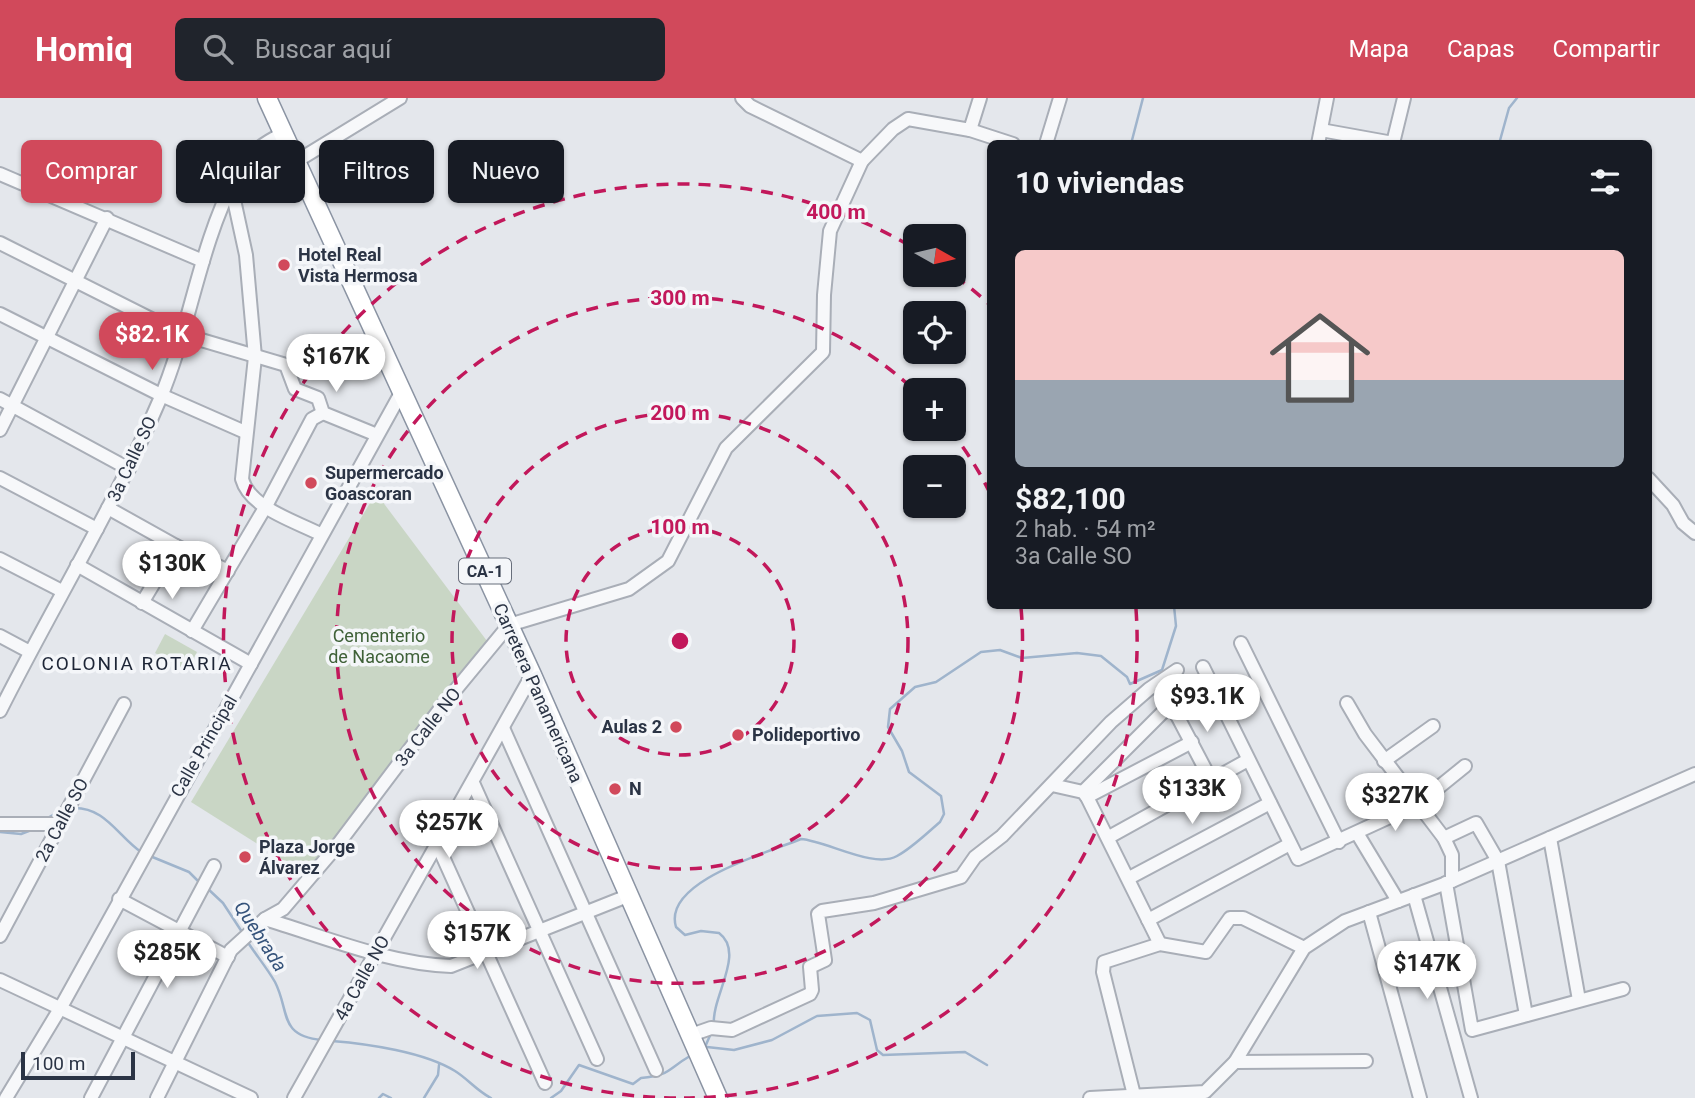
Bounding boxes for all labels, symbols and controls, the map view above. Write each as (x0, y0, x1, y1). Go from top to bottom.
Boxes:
search box (175, 18, 665, 81)
text: Homiq (35, 30, 133, 69)
icon: search (199, 30, 237, 68)
text: Buscar aquí (255, 34, 392, 64)
text: Mapa (1348, 35, 1409, 63)
text: Capas (1447, 35, 1515, 63)
text: Compartir (1553, 35, 1660, 63)
chip: Comprar (21, 140, 162, 203)
chip: Alquilar (176, 140, 305, 203)
chip: Filtros (319, 140, 434, 203)
chip: Nuevo (448, 140, 564, 203)
icon: filters (1586, 163, 1624, 201)
text: 10 viviendas (1015, 165, 1185, 200)
text: 400 m (806, 200, 866, 224)
north arrow (903, 224, 966, 287)
map controls (903, 224, 966, 518)
place label: Hotel Real Vista Hermosa (298, 244, 418, 286)
marker: Hotel Real Vista Hermosa (276, 257, 292, 273)
text: 300 m (650, 286, 710, 310)
icon: home (1257, 295, 1383, 421)
button: locate (903, 301, 966, 364)
pin: $82.1K (95, 313, 209, 372)
text: $82.1K (115, 321, 189, 348)
pin: $167K (287, 334, 385, 394)
text: $167K (302, 343, 370, 370)
button: + (903, 378, 966, 441)
text: 200 m (650, 401, 710, 425)
street label: 3a Calle SO (103, 413, 160, 505)
button: − (903, 455, 966, 518)
place label: Supermercado Goascoran (325, 462, 444, 504)
marker: Supermercado Goascoran (303, 475, 319, 491)
text: $82,100 (1015, 481, 1126, 516)
text: 100 m (650, 515, 710, 539)
text: 2 hab. · 54 m² (1015, 516, 1155, 543)
pin: $130K (123, 542, 221, 601)
text: 3a Calle SO (1015, 543, 1132, 570)
text: $130K (138, 550, 206, 577)
road number: CA-1 (459, 558, 511, 584)
street label: Carretera Panamericana (489, 600, 588, 786)
park label: Cementerio de Nacaome (328, 625, 430, 667)
centre of rings (668, 629, 692, 653)
district label: COLONIA ROTARIA (41, 652, 233, 675)
pin: $93.1K (1150, 674, 1264, 734)
street label: 3a Calle NO (390, 683, 465, 770)
text: $93.1K (1170, 683, 1244, 710)
street label: Calle Principal (166, 691, 241, 800)
place label: Aulas 2 (601, 716, 662, 737)
marker: Aulas 2 (668, 719, 684, 735)
place label: Polideportivo (752, 724, 860, 745)
marker: Polideportivo (730, 727, 746, 743)
pin: $133K (1143, 766, 1241, 826)
street label: 2a Calle SO (31, 774, 92, 865)
pin: $327K (1346, 774, 1444, 833)
text: $133K (1158, 775, 1226, 802)
place label: N (629, 778, 642, 799)
marker: N (607, 781, 623, 797)
text: $327K (1361, 782, 1429, 809)
pin: $257K (400, 800, 498, 860)
text: $257K (415, 809, 483, 836)
place label: Plaza Jorge Álvarez (259, 836, 355, 878)
marker: Plaza Jorge Álvarez (237, 849, 253, 865)
water label: Quebrada (229, 897, 292, 976)
pin: $157K (428, 912, 526, 971)
text: $157K (443, 920, 511, 947)
pin: $285K (118, 930, 216, 990)
street label: 4a Calle NO (330, 932, 394, 1024)
text: $285K (133, 939, 201, 966)
pin: $147K (1378, 942, 1476, 1001)
text: $147K (1393, 950, 1461, 977)
scale bar (21, 1049, 135, 1081)
text: 100 m (32, 1052, 85, 1075)

